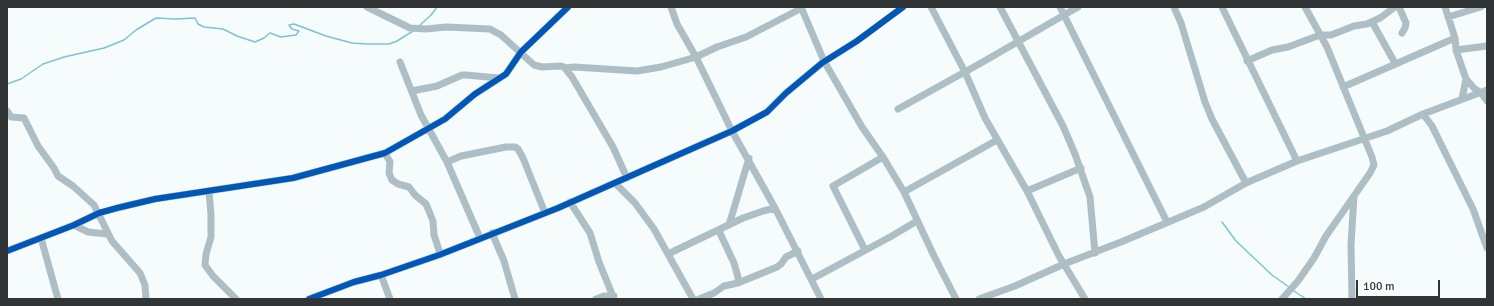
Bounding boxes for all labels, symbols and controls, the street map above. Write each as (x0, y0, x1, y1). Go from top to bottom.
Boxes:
scale bar (1358, 272, 1442, 298)
text: 100 m (1363, 279, 1395, 294)

